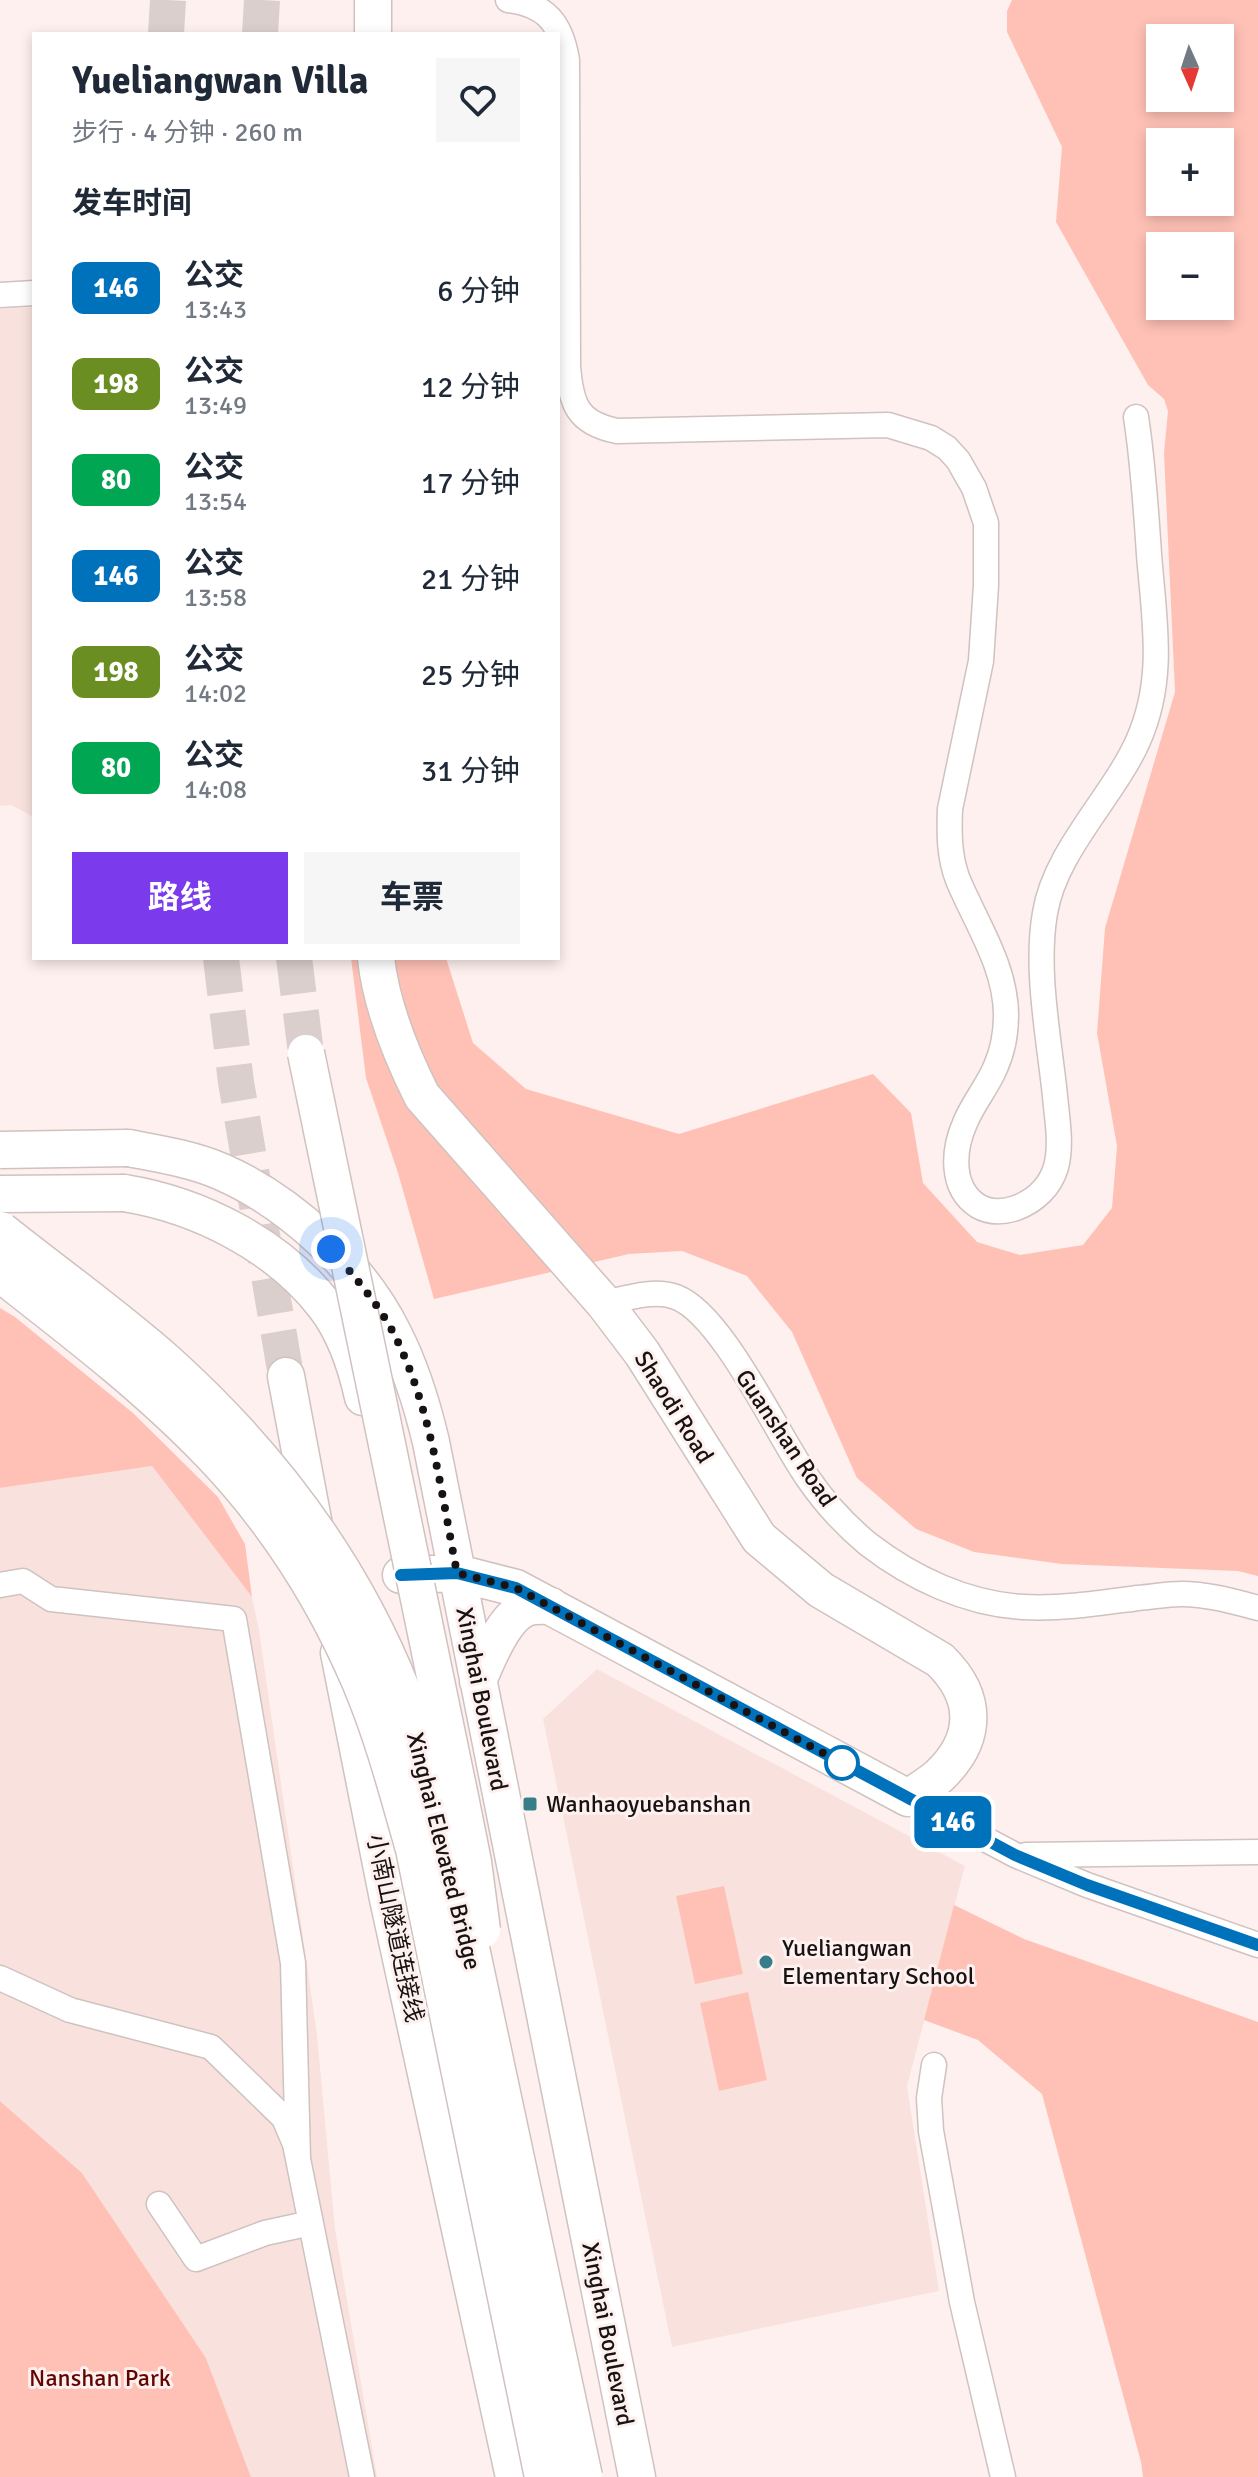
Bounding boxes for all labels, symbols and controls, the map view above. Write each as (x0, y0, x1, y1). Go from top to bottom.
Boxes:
north arrow (1146, 24, 1234, 112)
map controls (1146, 24, 1234, 320)
text: Yueliangwan Villa (72, 57, 369, 104)
button: heart (436, 58, 520, 142)
text: 步行 · 4 分钟 · 260 m (72, 117, 303, 149)
button: + (1146, 128, 1234, 216)
text: 发车时间 (72, 185, 192, 222)
button: − (1146, 232, 1234, 320)
text: 公交 (184, 257, 244, 294)
text: 146 (93, 271, 139, 305)
text: 6 分钟 (437, 273, 520, 310)
text: 13:43 (184, 294, 247, 326)
text: 公交 (184, 353, 244, 390)
text: 198 (93, 367, 139, 401)
text: 12 分钟 (421, 369, 520, 406)
text: 13:49 (184, 390, 247, 422)
text: 公交 (184, 449, 244, 486)
text: 80 (101, 463, 131, 497)
text: 17 分钟 (421, 465, 520, 502)
text: 13:54 (184, 486, 247, 518)
text: 公交 (184, 545, 244, 582)
text: 146 (93, 559, 139, 593)
text: 21 分钟 (421, 561, 520, 598)
text: 13:58 (184, 582, 247, 614)
text: 公交 (184, 641, 244, 678)
text: 198 (93, 655, 139, 689)
text: 25 分钟 (421, 657, 520, 694)
text: 14:02 (184, 678, 247, 710)
text: 公交 (184, 737, 244, 774)
text: 80 (101, 751, 131, 785)
text: 31 分钟 (421, 753, 520, 790)
text: 14:08 (184, 774, 247, 806)
button: 路线 (72, 852, 288, 944)
button: 车票 (304, 852, 520, 944)
your location (311, 1229, 351, 1269)
street label: Shaodi Road (628, 1345, 720, 1469)
street label: Guanshan Road (729, 1364, 843, 1512)
street label: Xinghai Boulevard (449, 1605, 515, 1793)
street label: Xinghai Elevated Bridge (400, 1729, 488, 1973)
unlabelled marker (825, 1746, 859, 1780)
place label: Wanhaoyuebanshan (546, 1789, 751, 1819)
marker: Wanhaoyuebanshan (521, 1795, 539, 1813)
line badge: 146 (907, 1796, 999, 1848)
text: 146 (930, 1805, 976, 1839)
street label: 小南山隧道连接线 (360, 1831, 430, 2025)
place label: Yueliangwan Elementary School (782, 1933, 975, 1991)
marker: Yueliangwan Elementary School (757, 1953, 775, 1971)
street label: Xinghai Boulevard (575, 2240, 641, 2428)
park label: Nanshan Park (29, 2363, 171, 2393)

